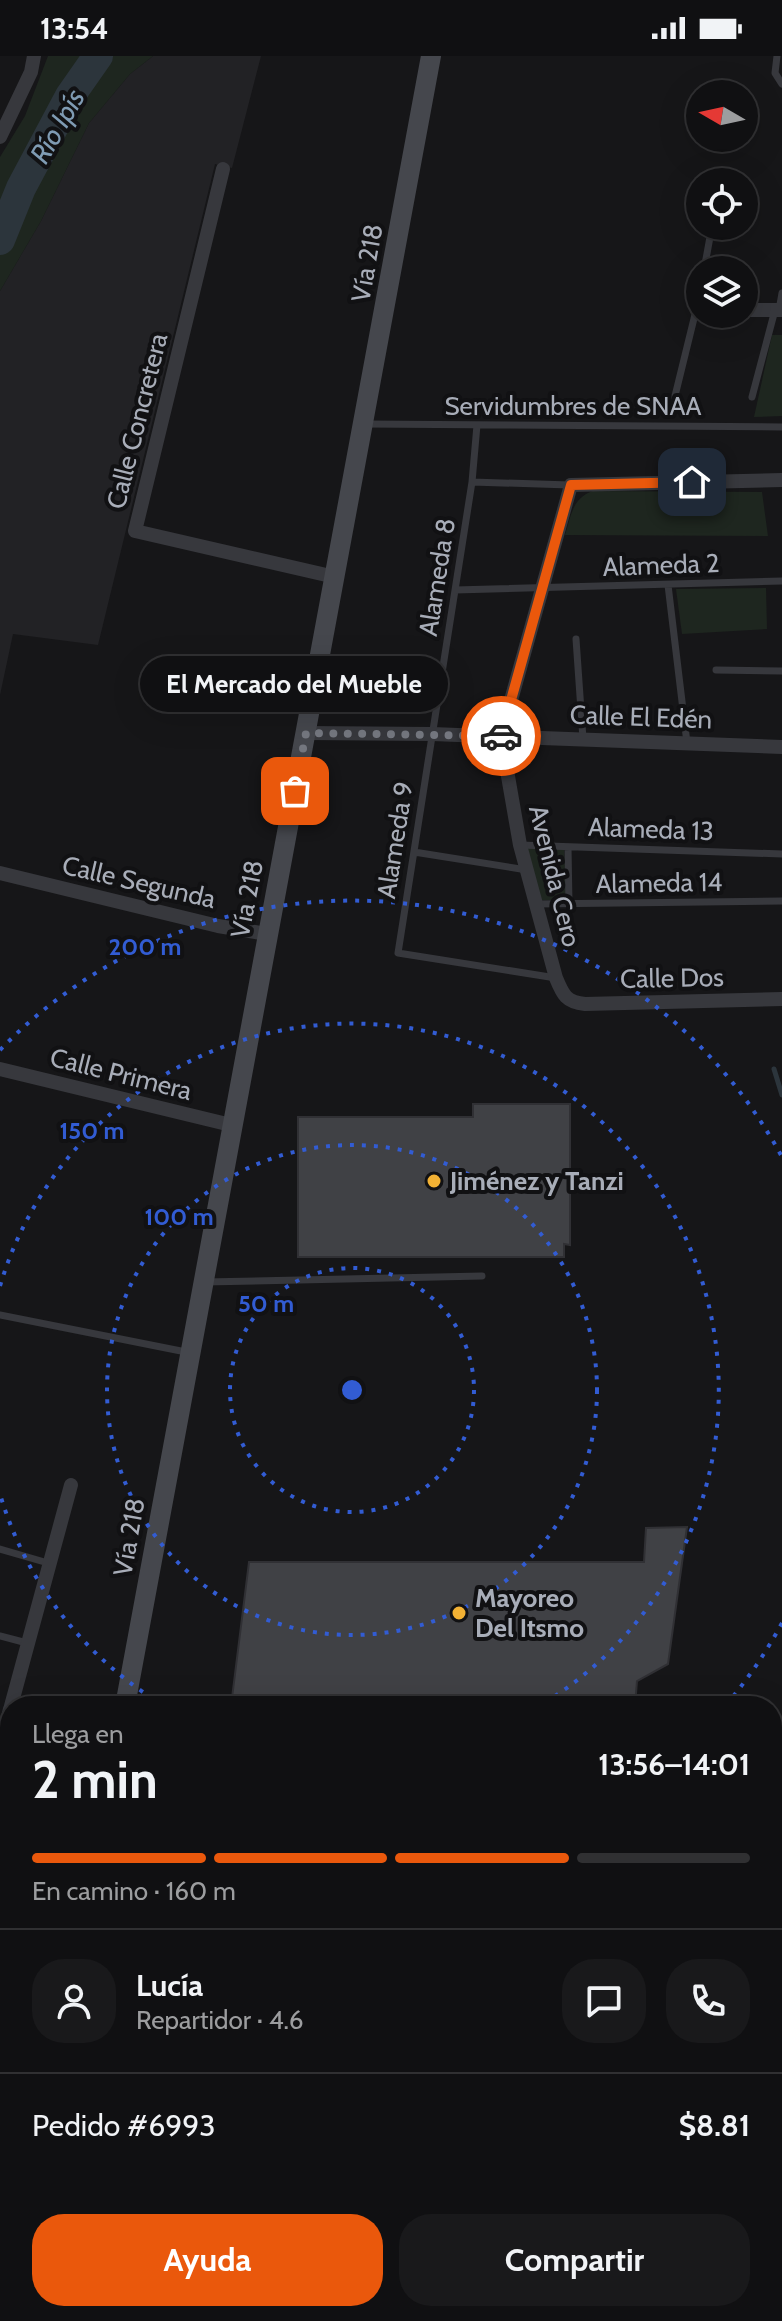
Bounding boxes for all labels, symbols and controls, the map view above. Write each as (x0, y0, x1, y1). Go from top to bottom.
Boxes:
text: 13:54 (40, 10, 109, 47)
north arrow (686, 80, 758, 152)
map controls (686, 80, 758, 328)
water label: Río Ipís (22, 83, 92, 169)
button: locate (686, 168, 758, 240)
street label: Vía 218 (344, 221, 390, 305)
button: layers (686, 256, 758, 328)
street label: Calle Concretera (100, 329, 174, 512)
street label: Servidumbres de SNAA (444, 390, 702, 422)
pin (658, 448, 726, 516)
icon: home (670, 460, 714, 504)
street label: Alameda 8 (412, 516, 462, 638)
street label: Alameda 2 (602, 547, 720, 583)
callout: El Mercado del Mueble (141, 655, 449, 711)
text: El Mercado del Mueble (166, 668, 422, 700)
courier (461, 696, 541, 776)
street label: Calle El Edén (569, 699, 713, 735)
icon: car (479, 714, 523, 758)
pin (261, 757, 329, 825)
icon: bag (273, 769, 317, 813)
street label: Alameda 9 (370, 779, 420, 901)
street label: Avenida Cero (522, 802, 588, 950)
street label: Alameda 13 (588, 811, 714, 847)
street label: Calle Segunda (59, 849, 219, 915)
street label: Vía 218 (224, 857, 270, 941)
street label: Alameda 14 (595, 866, 723, 900)
text: 200 m (109, 932, 181, 961)
street label: Calle Dos (620, 961, 724, 995)
street label: Calle Primera (47, 1041, 196, 1107)
text: 150 m (60, 1116, 124, 1145)
place label: Jiménez y Tanzi (449, 1165, 624, 1197)
marker: Jiménez y Tanzi (425, 1172, 443, 1190)
text: 100 m (144, 1202, 214, 1231)
text: 50 m (238, 1289, 294, 1318)
centre of rings (338, 1376, 366, 1404)
street label: Vía 218 (106, 1495, 152, 1579)
place label: Mayoreo Del Itsmo (475, 1582, 584, 1644)
marker: Mayoreo Del Itsmo (450, 1604, 468, 1622)
text: Llega en (32, 1718, 123, 1750)
text: 13:56–14:01 (598, 1746, 750, 1783)
text: 2 min (32, 1748, 158, 1811)
text: En camino · 160 m (32, 1875, 236, 1907)
button: person (32, 1959, 116, 2043)
button: chat (562, 1959, 646, 2043)
button: phone (666, 1959, 750, 2043)
text: Lucía (136, 1967, 203, 2004)
text: Repartidor · 4.6 (136, 2004, 304, 2036)
text: Pedido #6993 (32, 2107, 216, 2144)
text: $8.81 (679, 2107, 750, 2144)
button: Ayuda (32, 2214, 383, 2306)
button: Compartir (399, 2214, 750, 2306)

